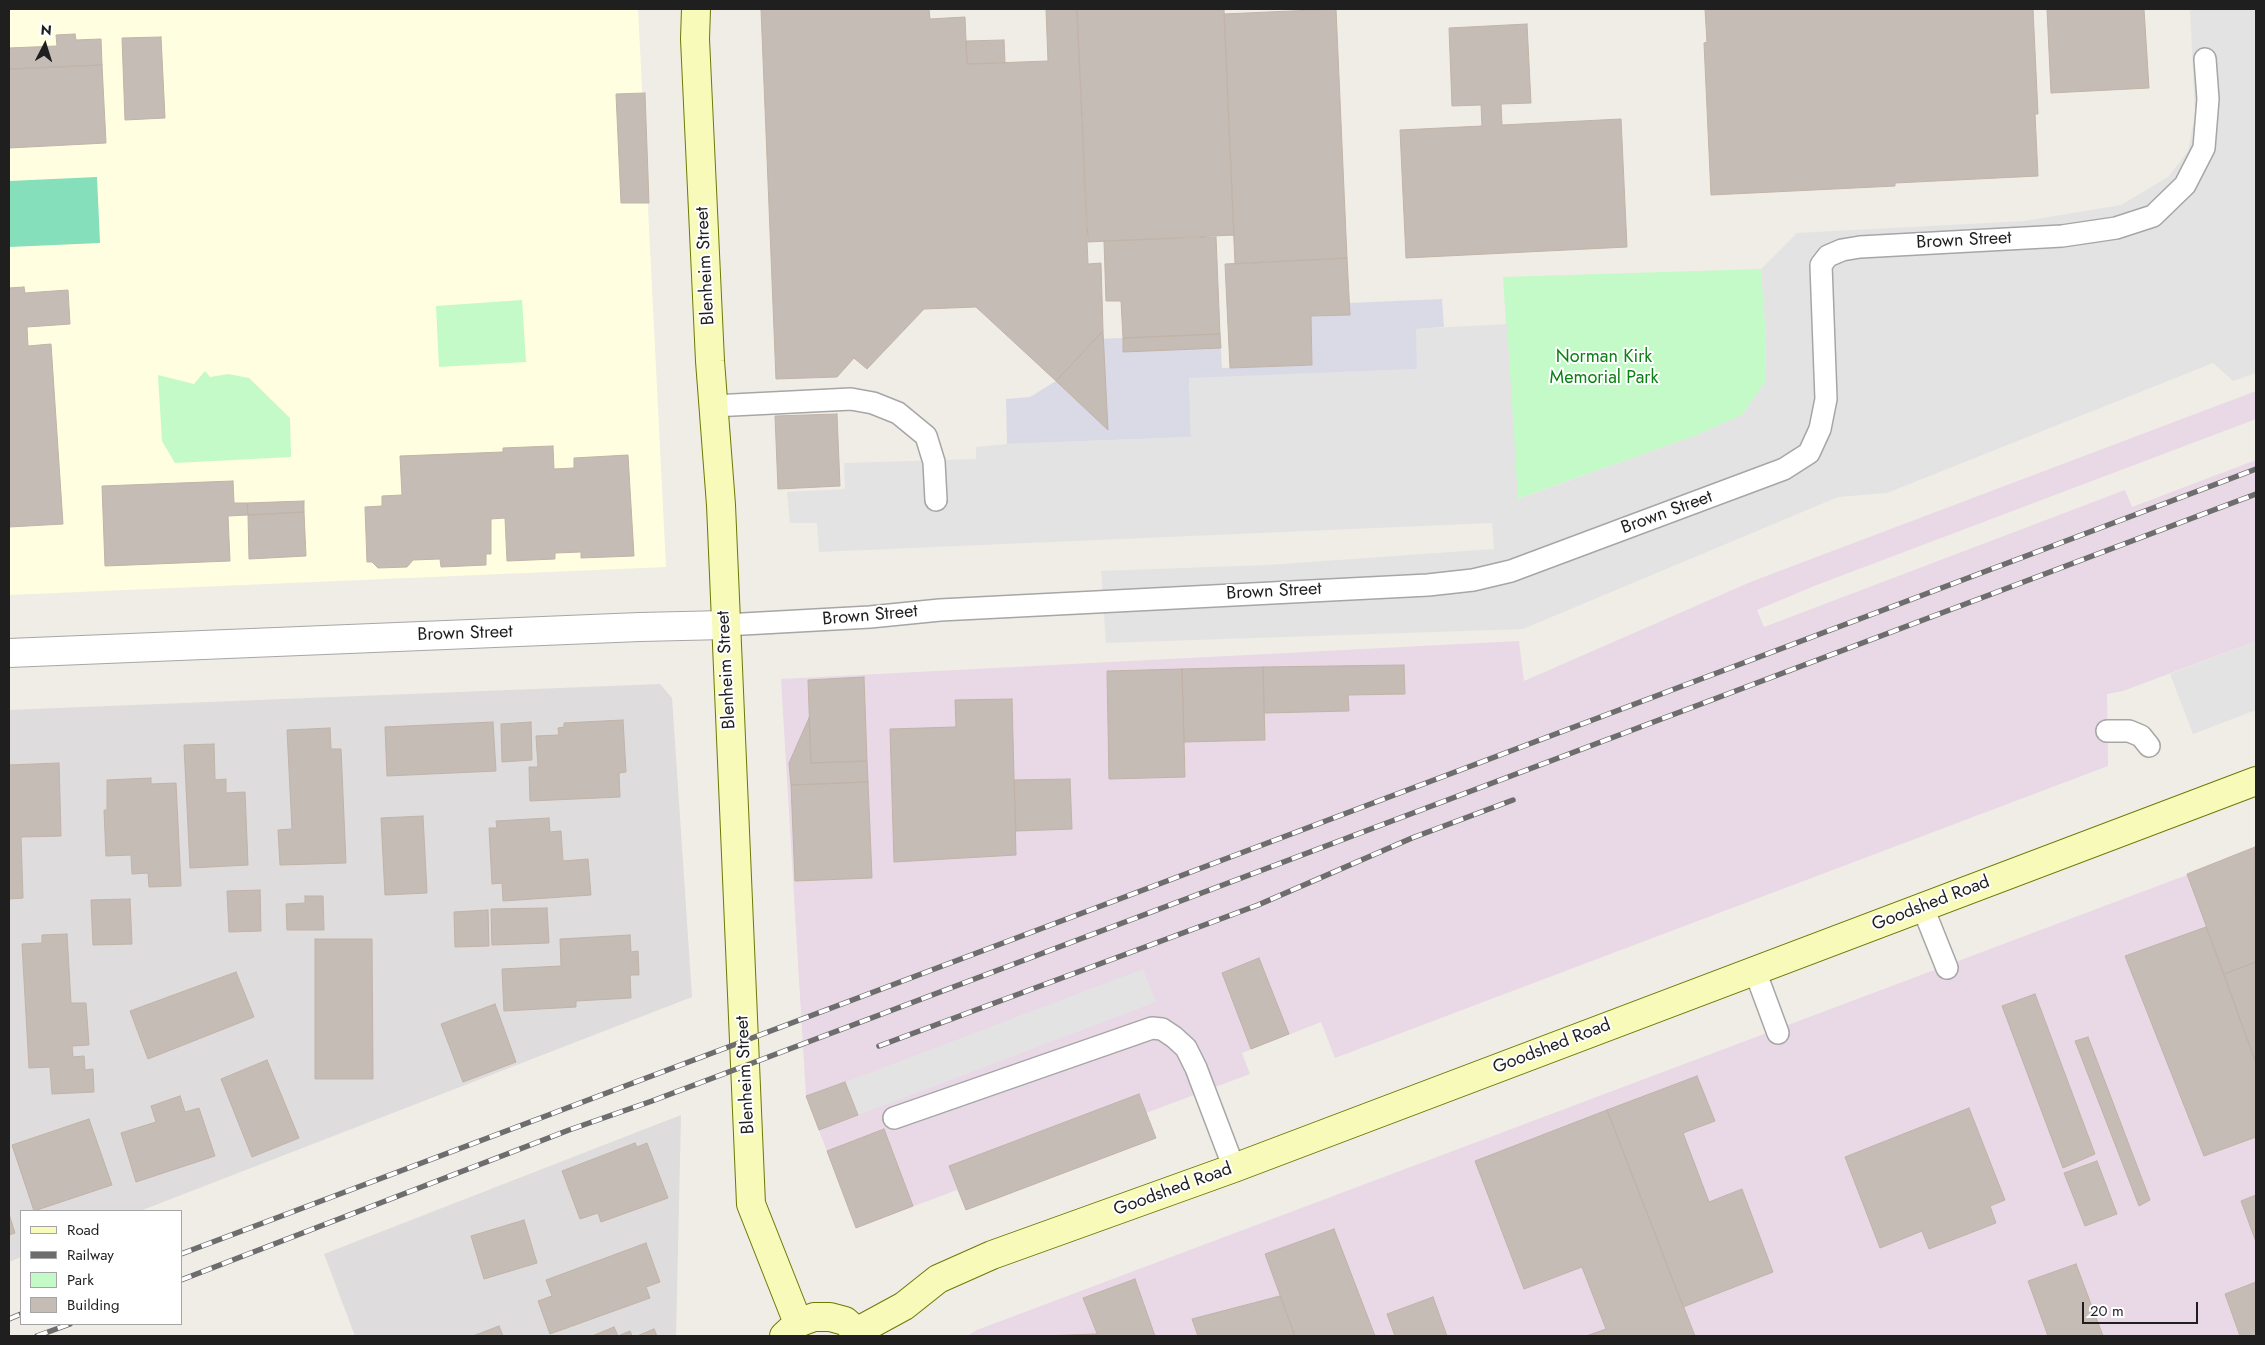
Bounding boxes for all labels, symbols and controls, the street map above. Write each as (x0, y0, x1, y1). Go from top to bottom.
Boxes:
north arrow (20, 20, 70, 70)
text: N (40, 20, 53, 41)
street label: Blenheim Street (692, 206, 720, 326)
street label: Brown Street (1916, 228, 2012, 254)
park label: Norman Kirk Memorial Park (1550, 347, 1658, 389)
street label: Brown Street (1618, 487, 1716, 539)
street label: Brown Street (1226, 579, 1322, 605)
street label: Brown Street (821, 601, 919, 631)
street label: Blenheim Street (713, 610, 741, 730)
street label: Brown Street (417, 622, 513, 646)
street label: Goodshed Road (1869, 872, 1993, 936)
street label: Blenheim Street (732, 1015, 760, 1135)
street label: Goodshed Road (1490, 1015, 1614, 1079)
street label: Goodshed Road (1111, 1159, 1235, 1221)
legend (20, 1210, 182, 1325)
text: Road (67, 1219, 99, 1241)
text: Railway (67, 1244, 114, 1266)
text: Park (67, 1269, 94, 1291)
scale bar (2085, 1292, 2201, 1324)
text: Building (67, 1294, 119, 1316)
text: 20 m (2090, 1300, 2124, 1322)

